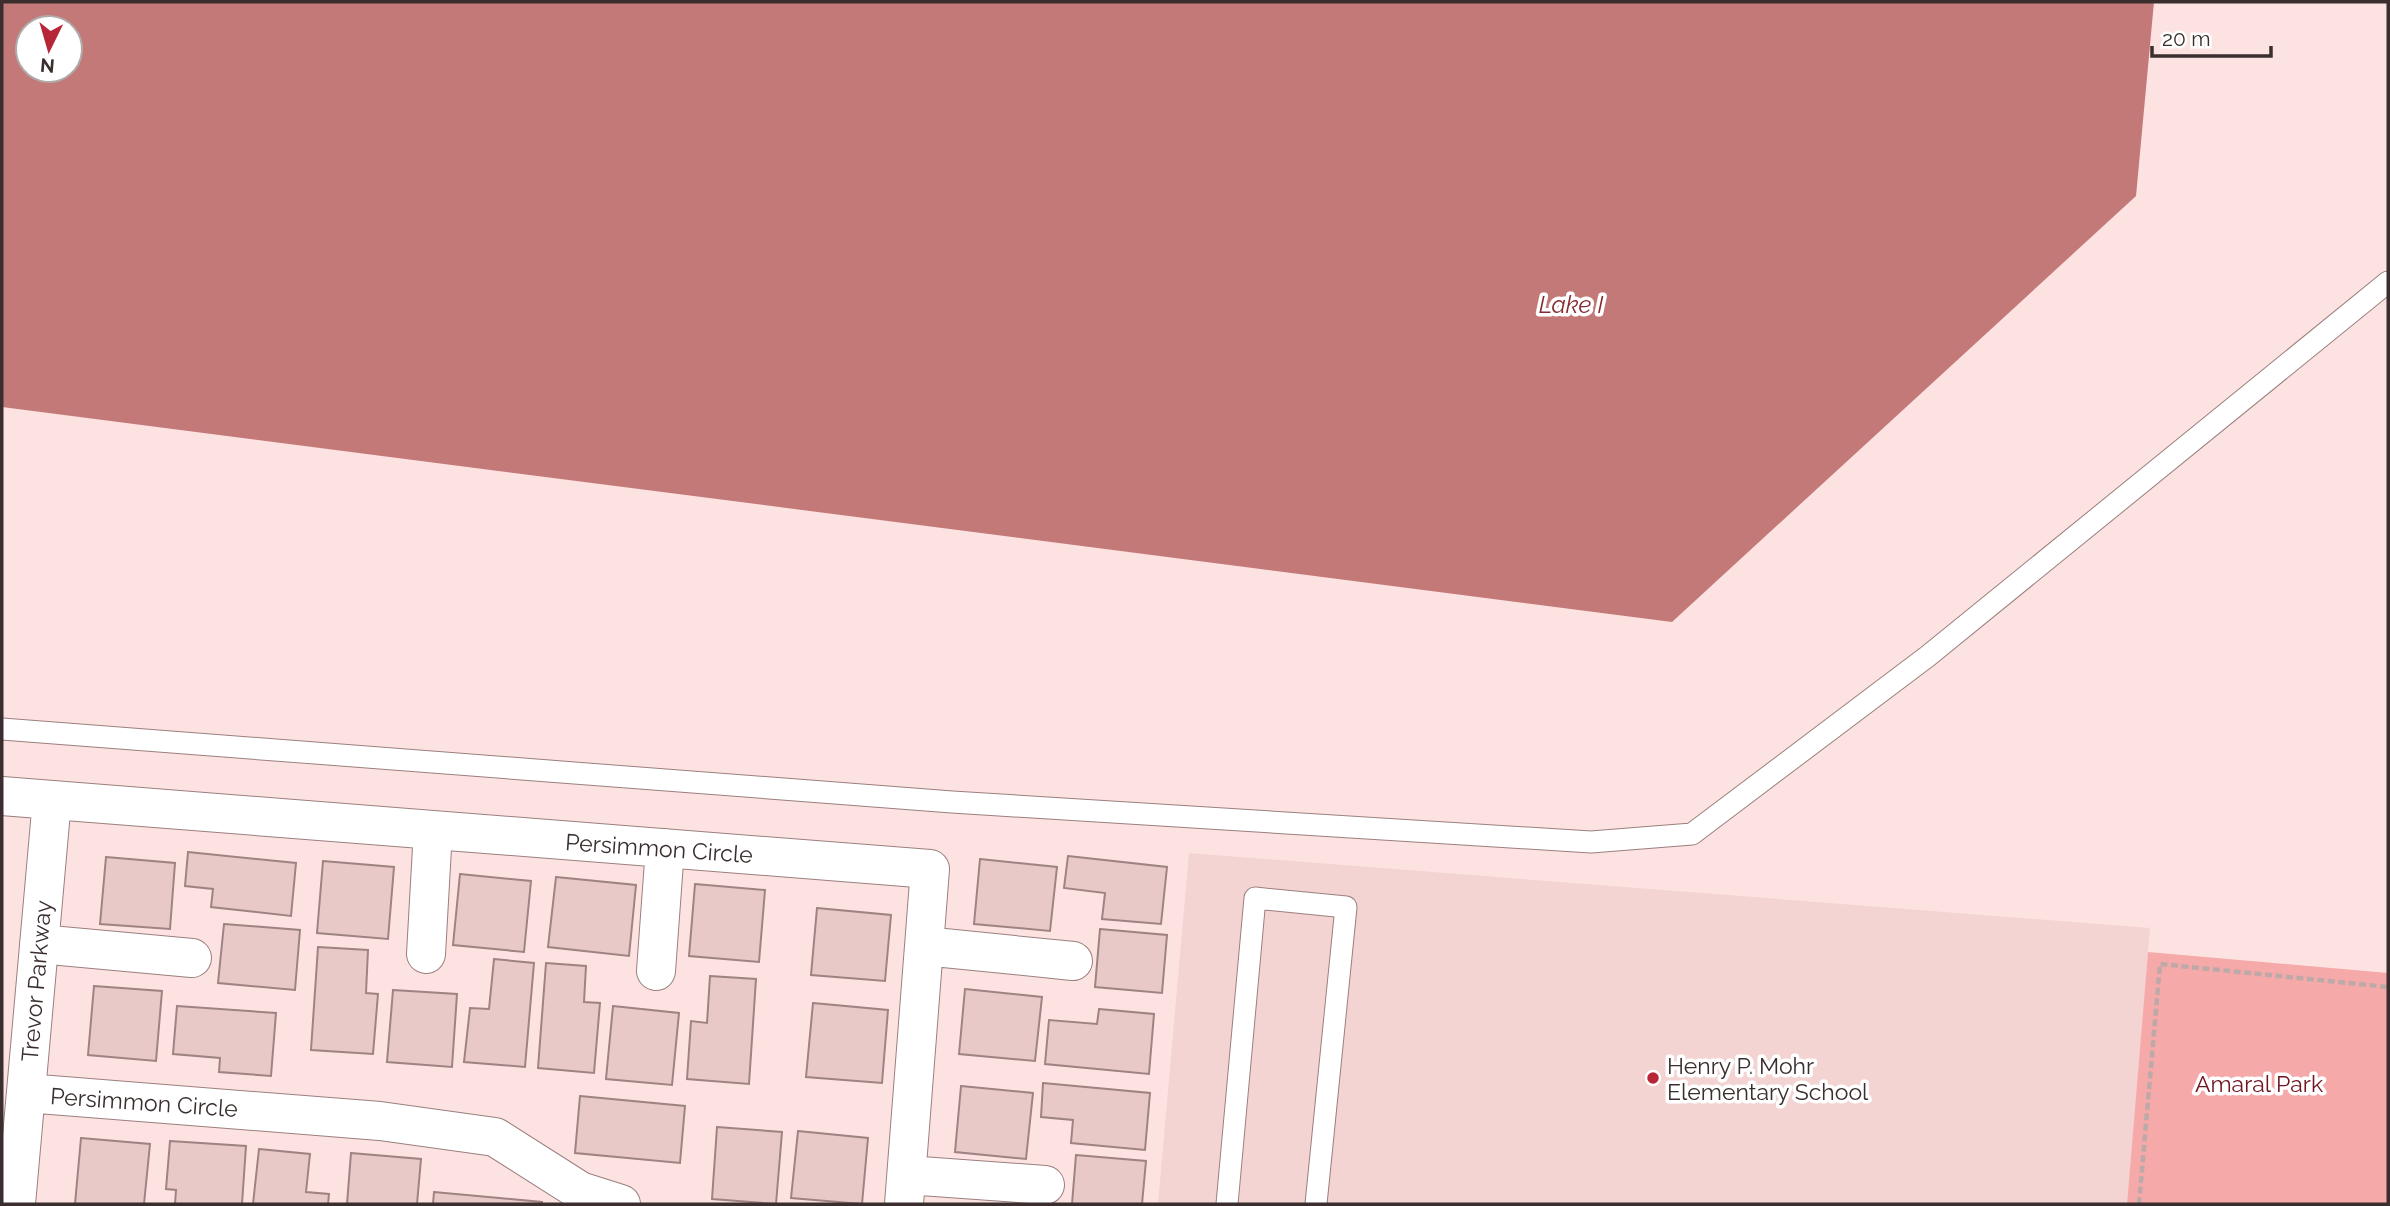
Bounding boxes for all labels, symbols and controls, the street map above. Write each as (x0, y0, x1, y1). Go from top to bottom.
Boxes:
north arrow (14, 14, 84, 84)
scale bar (2152, 14, 2271, 58)
text: 20 m (2162, 26, 2210, 51)
text: N (39, 54, 56, 78)
water label: Lake I (1539, 290, 1603, 319)
street label: Persimmon Circle (564, 828, 754, 868)
street label: Trevor Parkway (16, 899, 56, 1063)
place label: Henry P. Mohr Elementary School (1667, 1052, 1869, 1105)
marker: Henry P. Mohr Elementary School (1645, 1070, 1661, 1086)
park label: Amaral Park (2195, 1070, 2323, 1097)
street label: Persimmon Circle (49, 1082, 239, 1122)

